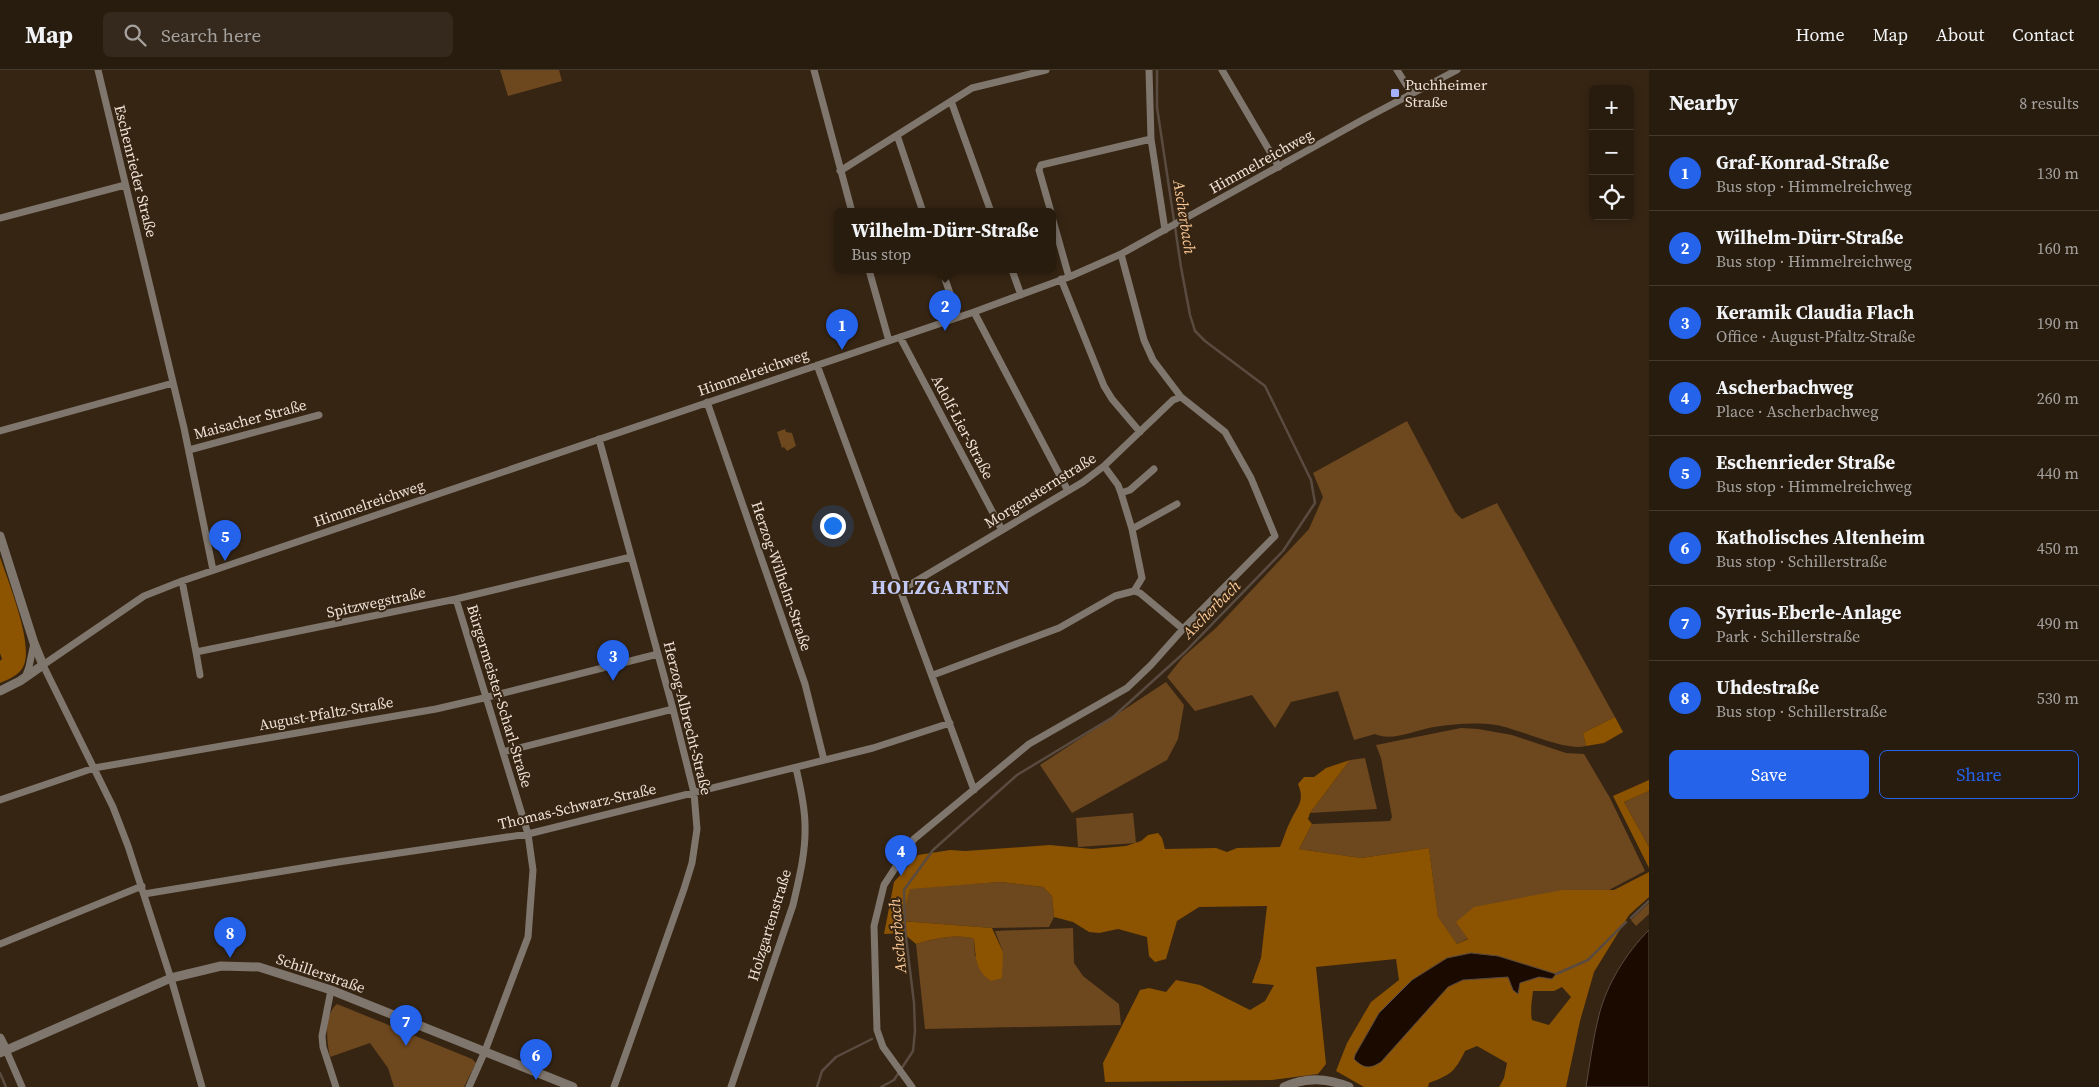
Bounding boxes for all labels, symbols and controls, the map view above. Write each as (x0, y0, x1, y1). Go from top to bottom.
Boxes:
search box (103, 12, 453, 57)
text: Map (25, 18, 73, 51)
icon: search (121, 21, 149, 49)
text: Search here (161, 22, 261, 48)
text: Home (1796, 22, 1845, 47)
text: Map (1873, 22, 1908, 47)
text: About (1936, 22, 1984, 47)
text: Contact (2012, 22, 2074, 47)
place label: Puchheimer Straße (1405, 74, 1488, 112)
map controls (1589, 85, 1634, 220)
button: + (1589, 85, 1634, 130)
marker: Puchheimer Straße (1389, 87, 1401, 99)
text: Nearby (1669, 88, 1739, 117)
text: 8 results (2019, 92, 2079, 114)
street label: Eschenrieder Straße (109, 103, 163, 240)
street label: Himmelreichweg (1205, 124, 1317, 198)
button: − (1589, 130, 1634, 175)
text: Graf-Konrad-Straße (1716, 149, 1889, 175)
text: 1 (1681, 162, 1689, 184)
text: 130 m (2037, 162, 2079, 184)
button: locate (1589, 175, 1634, 220)
text: Bus stop · Himmelreichweg (1716, 175, 1912, 197)
water label: Ascherbach (1168, 177, 1202, 256)
popup (834, 208, 1056, 273)
text: Wilhelm-Dürr-Straße (851, 217, 1039, 243)
text: Wilhelm-Dürr-Straße (1716, 224, 1903, 250)
text: 2 (1681, 237, 1689, 259)
text: 160 m (2037, 237, 2079, 259)
text: Bus stop (851, 243, 911, 265)
text: Bus stop · Himmelreichweg (1716, 250, 1912, 272)
pin: 2 (929, 290, 961, 331)
text: Keramik Claudia Flach (1716, 299, 1914, 325)
pin: 1 (826, 309, 858, 350)
text: 3 (1681, 312, 1689, 334)
text: 190 m (2037, 312, 2079, 334)
text: Office · August-Pfaltz-Straße (1716, 325, 1915, 347)
street label: Himmelreichweg (695, 343, 811, 401)
street label: Adolf-Lier-Straße (927, 371, 999, 483)
text: Ascherbachweg (1716, 374, 1853, 400)
text: 4 (1681, 387, 1689, 409)
text: 260 m (2037, 387, 2079, 409)
street label: Maisacher Straße (191, 394, 309, 444)
text: Place · Ascherbachweg (1716, 400, 1878, 422)
street label: Morgensternstraße (980, 447, 1100, 533)
text: Eschenrieder Straße (1716, 449, 1895, 475)
text: 5 (1681, 462, 1689, 484)
text: 440 m (2037, 462, 2079, 484)
street label: Himmelreichweg (311, 474, 427, 532)
text: Bus stop · Himmelreichweg (1716, 475, 1912, 497)
street label: Herzog-Wilhelm-Straße (747, 498, 818, 654)
your location (820, 513, 846, 539)
pin: 5 (209, 520, 241, 561)
text: Katholisches Altenheim (1716, 524, 1925, 550)
text: 6 (1681, 537, 1689, 559)
text: 450 m (2037, 537, 2079, 559)
text: Bus stop · Schillerstraße (1716, 550, 1887, 572)
district label: HOLZGARTEN (871, 573, 1011, 601)
water label: Ascherbach (1176, 575, 1245, 644)
street label: Spitzwegstraße (325, 581, 428, 623)
text: Syrius-Eberle-Anlage (1716, 599, 1901, 625)
street label: Bürgermeister-Scharl-Straße (462, 602, 538, 790)
text: 7 (1681, 612, 1689, 634)
text: 490 m (2037, 612, 2079, 634)
text: Park · Schillerstraße (1716, 625, 1860, 647)
street label: Herzog-Albrecht-Straße (659, 639, 717, 797)
pin: 3 (597, 640, 629, 681)
text: Uhdestraße (1716, 674, 1819, 700)
text: 8 (1681, 687, 1689, 709)
text: 530 m (2037, 687, 2079, 709)
street label: August-Pfaltz-Straße (257, 691, 395, 735)
text: Bus stop · Schillerstraße (1716, 700, 1887, 722)
button: Save (1669, 750, 1869, 799)
button: Share (1879, 750, 2079, 799)
street label: Thomas-Schwarz-Straße (496, 778, 658, 834)
pin: 4 (885, 835, 917, 876)
street label: Holzgartenstraße (742, 866, 796, 983)
water label: Ascherbach (883, 897, 911, 975)
pin: 8 (214, 917, 246, 958)
street label: Schillerstraße (274, 948, 369, 998)
pin: 7 (390, 1005, 422, 1046)
pin: 6 (520, 1039, 552, 1080)

